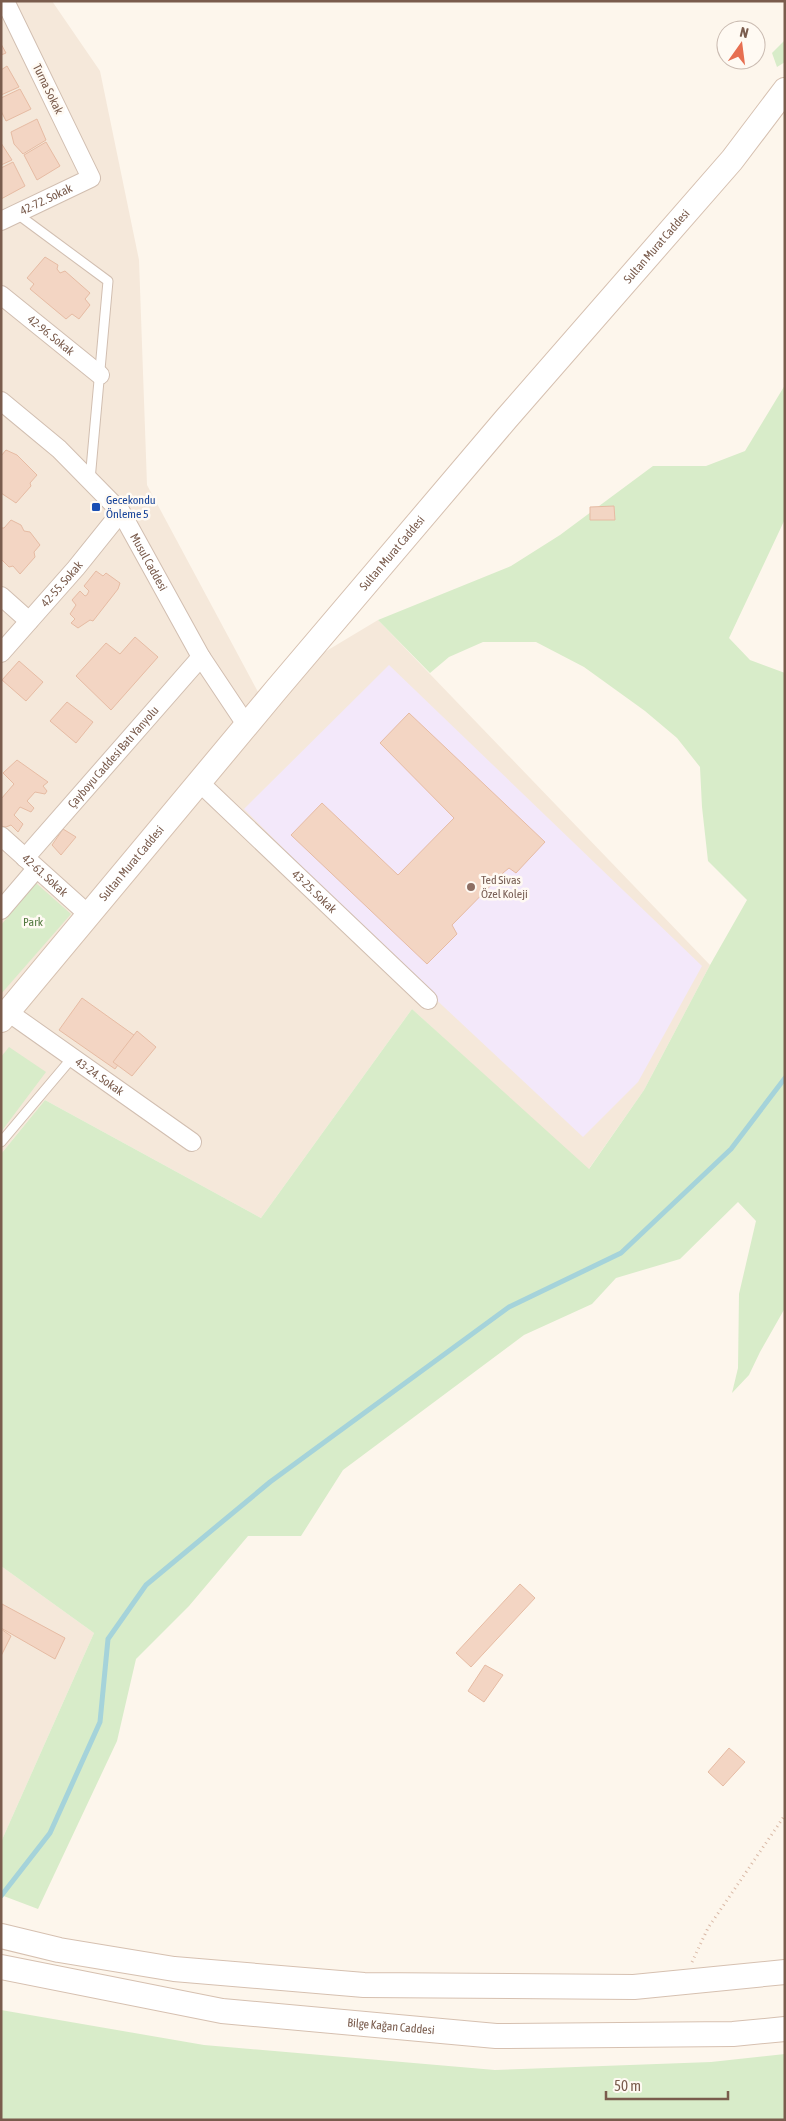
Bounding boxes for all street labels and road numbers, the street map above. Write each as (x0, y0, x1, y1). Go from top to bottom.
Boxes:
street label: Turna Sokak (30, 62, 66, 117)
street label: 42-72. Sokak (18, 181, 75, 218)
street label: Sultan Murat Caddesi (621, 207, 693, 286)
street label: 42-96. Sokak (25, 312, 78, 359)
street label: Sultan Murat Caddesi (357, 513, 428, 593)
street label: Musul Caddesi (127, 531, 170, 593)
street label: 42-55. Sokak (38, 558, 86, 610)
street label: Çayboyu Caddesi Batı Yanyolu (65, 703, 162, 811)
street label: Sultan Murat Caddesi (96, 823, 167, 904)
street label: 42-61. Sokak (19, 851, 71, 900)
street label: 43-25. Sokak (289, 867, 340, 917)
street label: 43-24. Sokak (72, 1055, 127, 1099)
street label: Bilge Kağan Caddesi (347, 2015, 435, 2037)

